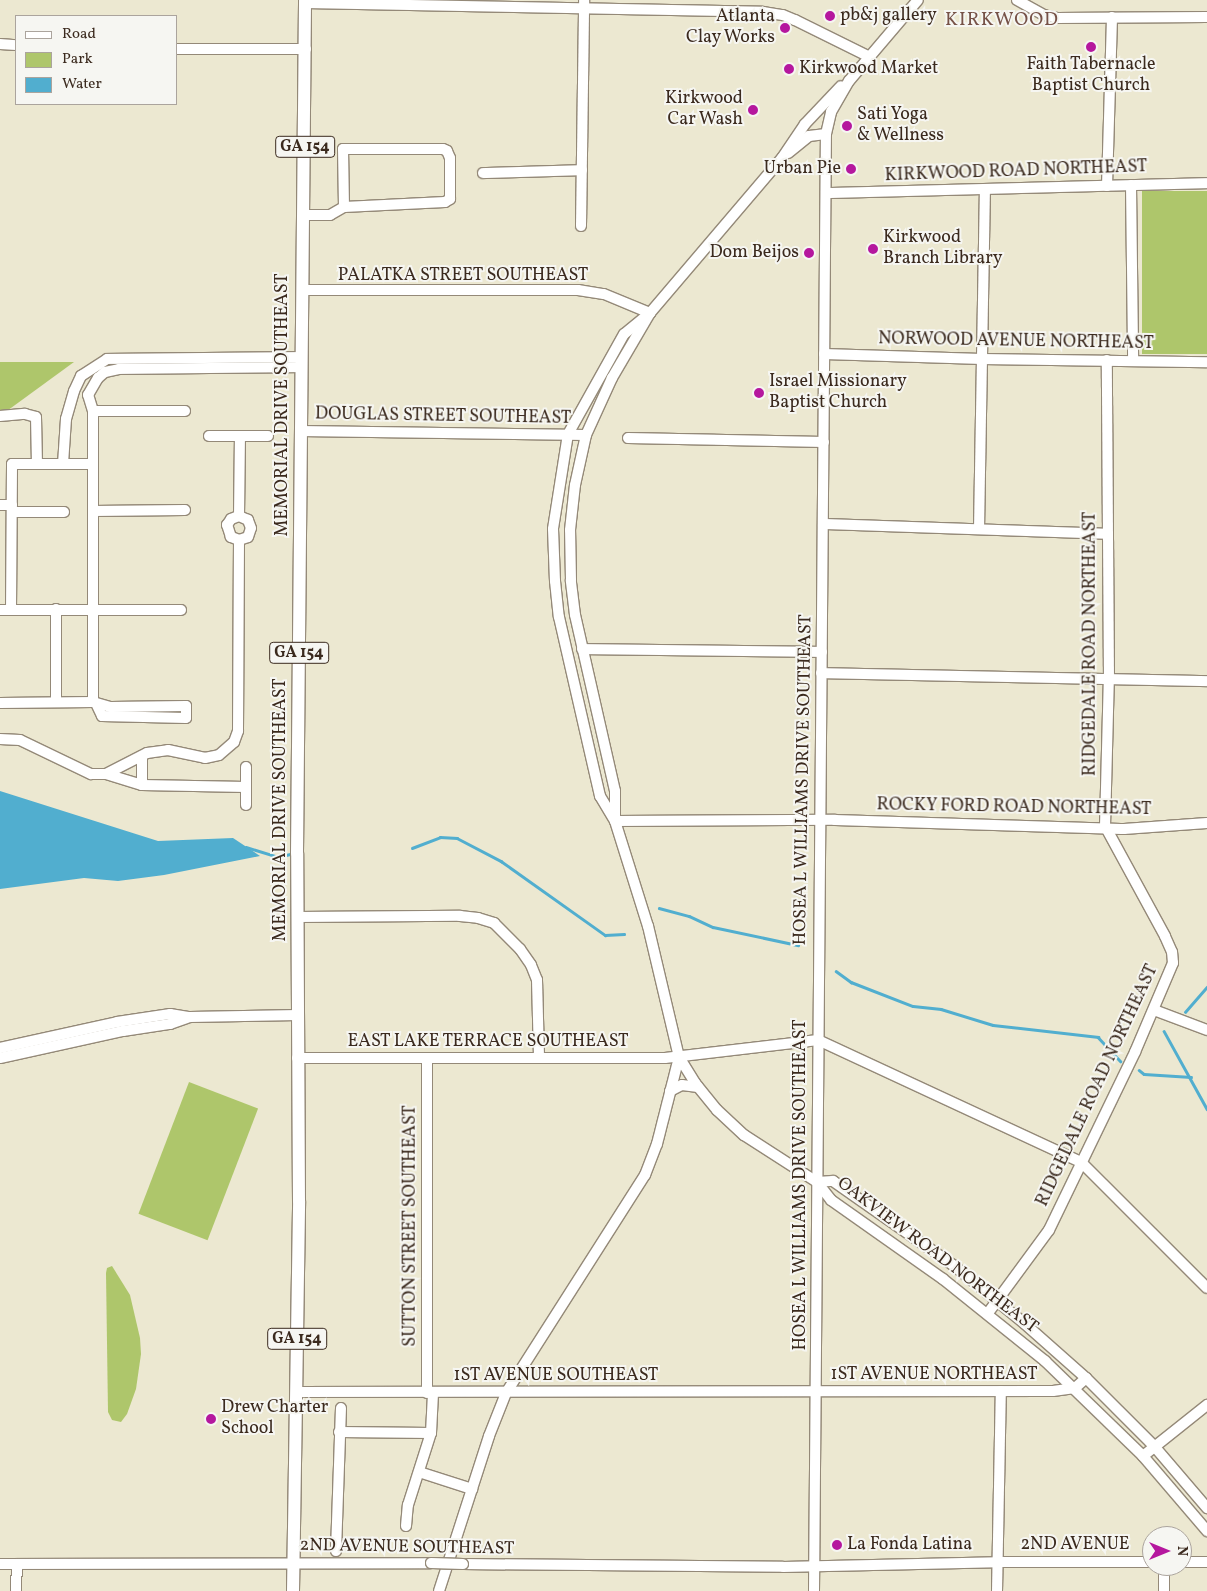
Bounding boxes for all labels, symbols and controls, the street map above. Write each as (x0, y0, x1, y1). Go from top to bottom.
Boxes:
place label: pb&j gallery (840, 5, 937, 27)
place label: Atlanta Clay Works (685, 7, 775, 50)
marker: pb&j gallery (824, 10, 836, 22)
district label: KIRKWOOD (944, 10, 1060, 32)
legend (15, 15, 178, 105)
marker: Atlanta Clay Works (779, 22, 791, 34)
text: Road (62, 24, 96, 45)
marker: Faith Tabernacle Baptist Church (1085, 41, 1097, 53)
text: Park (62, 49, 93, 70)
place label: Faith Tabernacle Baptist Church (1026, 55, 1156, 98)
place label: Kirkwood Market (799, 58, 938, 80)
marker: Kirkwood Market (783, 63, 795, 75)
text: Water (62, 74, 102, 95)
place label: Kirkwood Car Wash (665, 89, 743, 132)
marker: Kirkwood Car Wash (747, 104, 759, 116)
place label: Sati Yoga & Wellness (857, 105, 945, 148)
marker: Sati Yoga & Wellness (841, 120, 853, 132)
road number: GA 154 (275, 134, 335, 160)
street label: KIRKWOOD ROAD NORTHEAST (884, 157, 1148, 187)
place label: Urban Pie (764, 158, 841, 180)
marker: Urban Pie (845, 163, 857, 175)
place label: Kirkwood Branch Library (883, 228, 1003, 270)
place label: Dom Beijos (709, 242, 799, 264)
marker: Kirkwood Branch Library (867, 243, 879, 255)
marker: Dom Beijos (803, 247, 815, 259)
street label: PALATKA STREET SOUTHEAST (337, 265, 589, 287)
street label: MEMORIAL DRIVE SOUTHEAST (272, 273, 294, 537)
street label: NORWOOD AVENUE NORTHEAST (878, 329, 1154, 355)
place label: Israel Missionary Baptist Church (769, 372, 907, 414)
marker: Israel Missionary Baptist Church (753, 387, 765, 399)
street label: DOUGLAS STREET SOUTHEAST (314, 404, 572, 430)
street label: RIDGEDALE ROAD NORTHEAST (1080, 512, 1102, 776)
street label: HOSEA L WILLIAMS DRIVE SOUTHEAST (790, 614, 818, 946)
road number: GA 154 (269, 640, 329, 666)
street label: MEMORIAL DRIVE SOUTHEAST (270, 678, 292, 942)
street label: ROCKY FORD ROAD NORTHEAST (876, 795, 1152, 821)
street label: RIDGEDALE ROAD NORTHEAST (1032, 962, 1164, 1210)
street label: HOSEA L WILLIAMS DRIVE SOUTHEAST (790, 1019, 812, 1351)
street label: EAST LAKE TERRACE SOUTHEAST (347, 1031, 629, 1053)
street label: SUTTON STREET SOUTHEAST (400, 1105, 422, 1347)
street label: OAKVIEW ROAD NORTHEAST (832, 1173, 1042, 1339)
road number: GA 154 (267, 1326, 327, 1352)
street label: 1ST AVENUE NORTHEAST (830, 1364, 1038, 1386)
street label: 1ST AVENUE SOUTHEAST (453, 1365, 659, 1387)
place label: Drew Charter School (221, 1398, 329, 1440)
marker: Drew Charter School (205, 1413, 217, 1425)
north arrow (1142, 1526, 1192, 1576)
place label: La Fonda Latina (847, 1534, 972, 1556)
street label: 2ND AVENUE (1020, 1534, 1130, 1556)
street label: 2ND AVENUE SOUTHEAST (299, 1535, 515, 1561)
marker: La Fonda Latina (831, 1539, 843, 1551)
text: N (1172, 1546, 1191, 1556)

